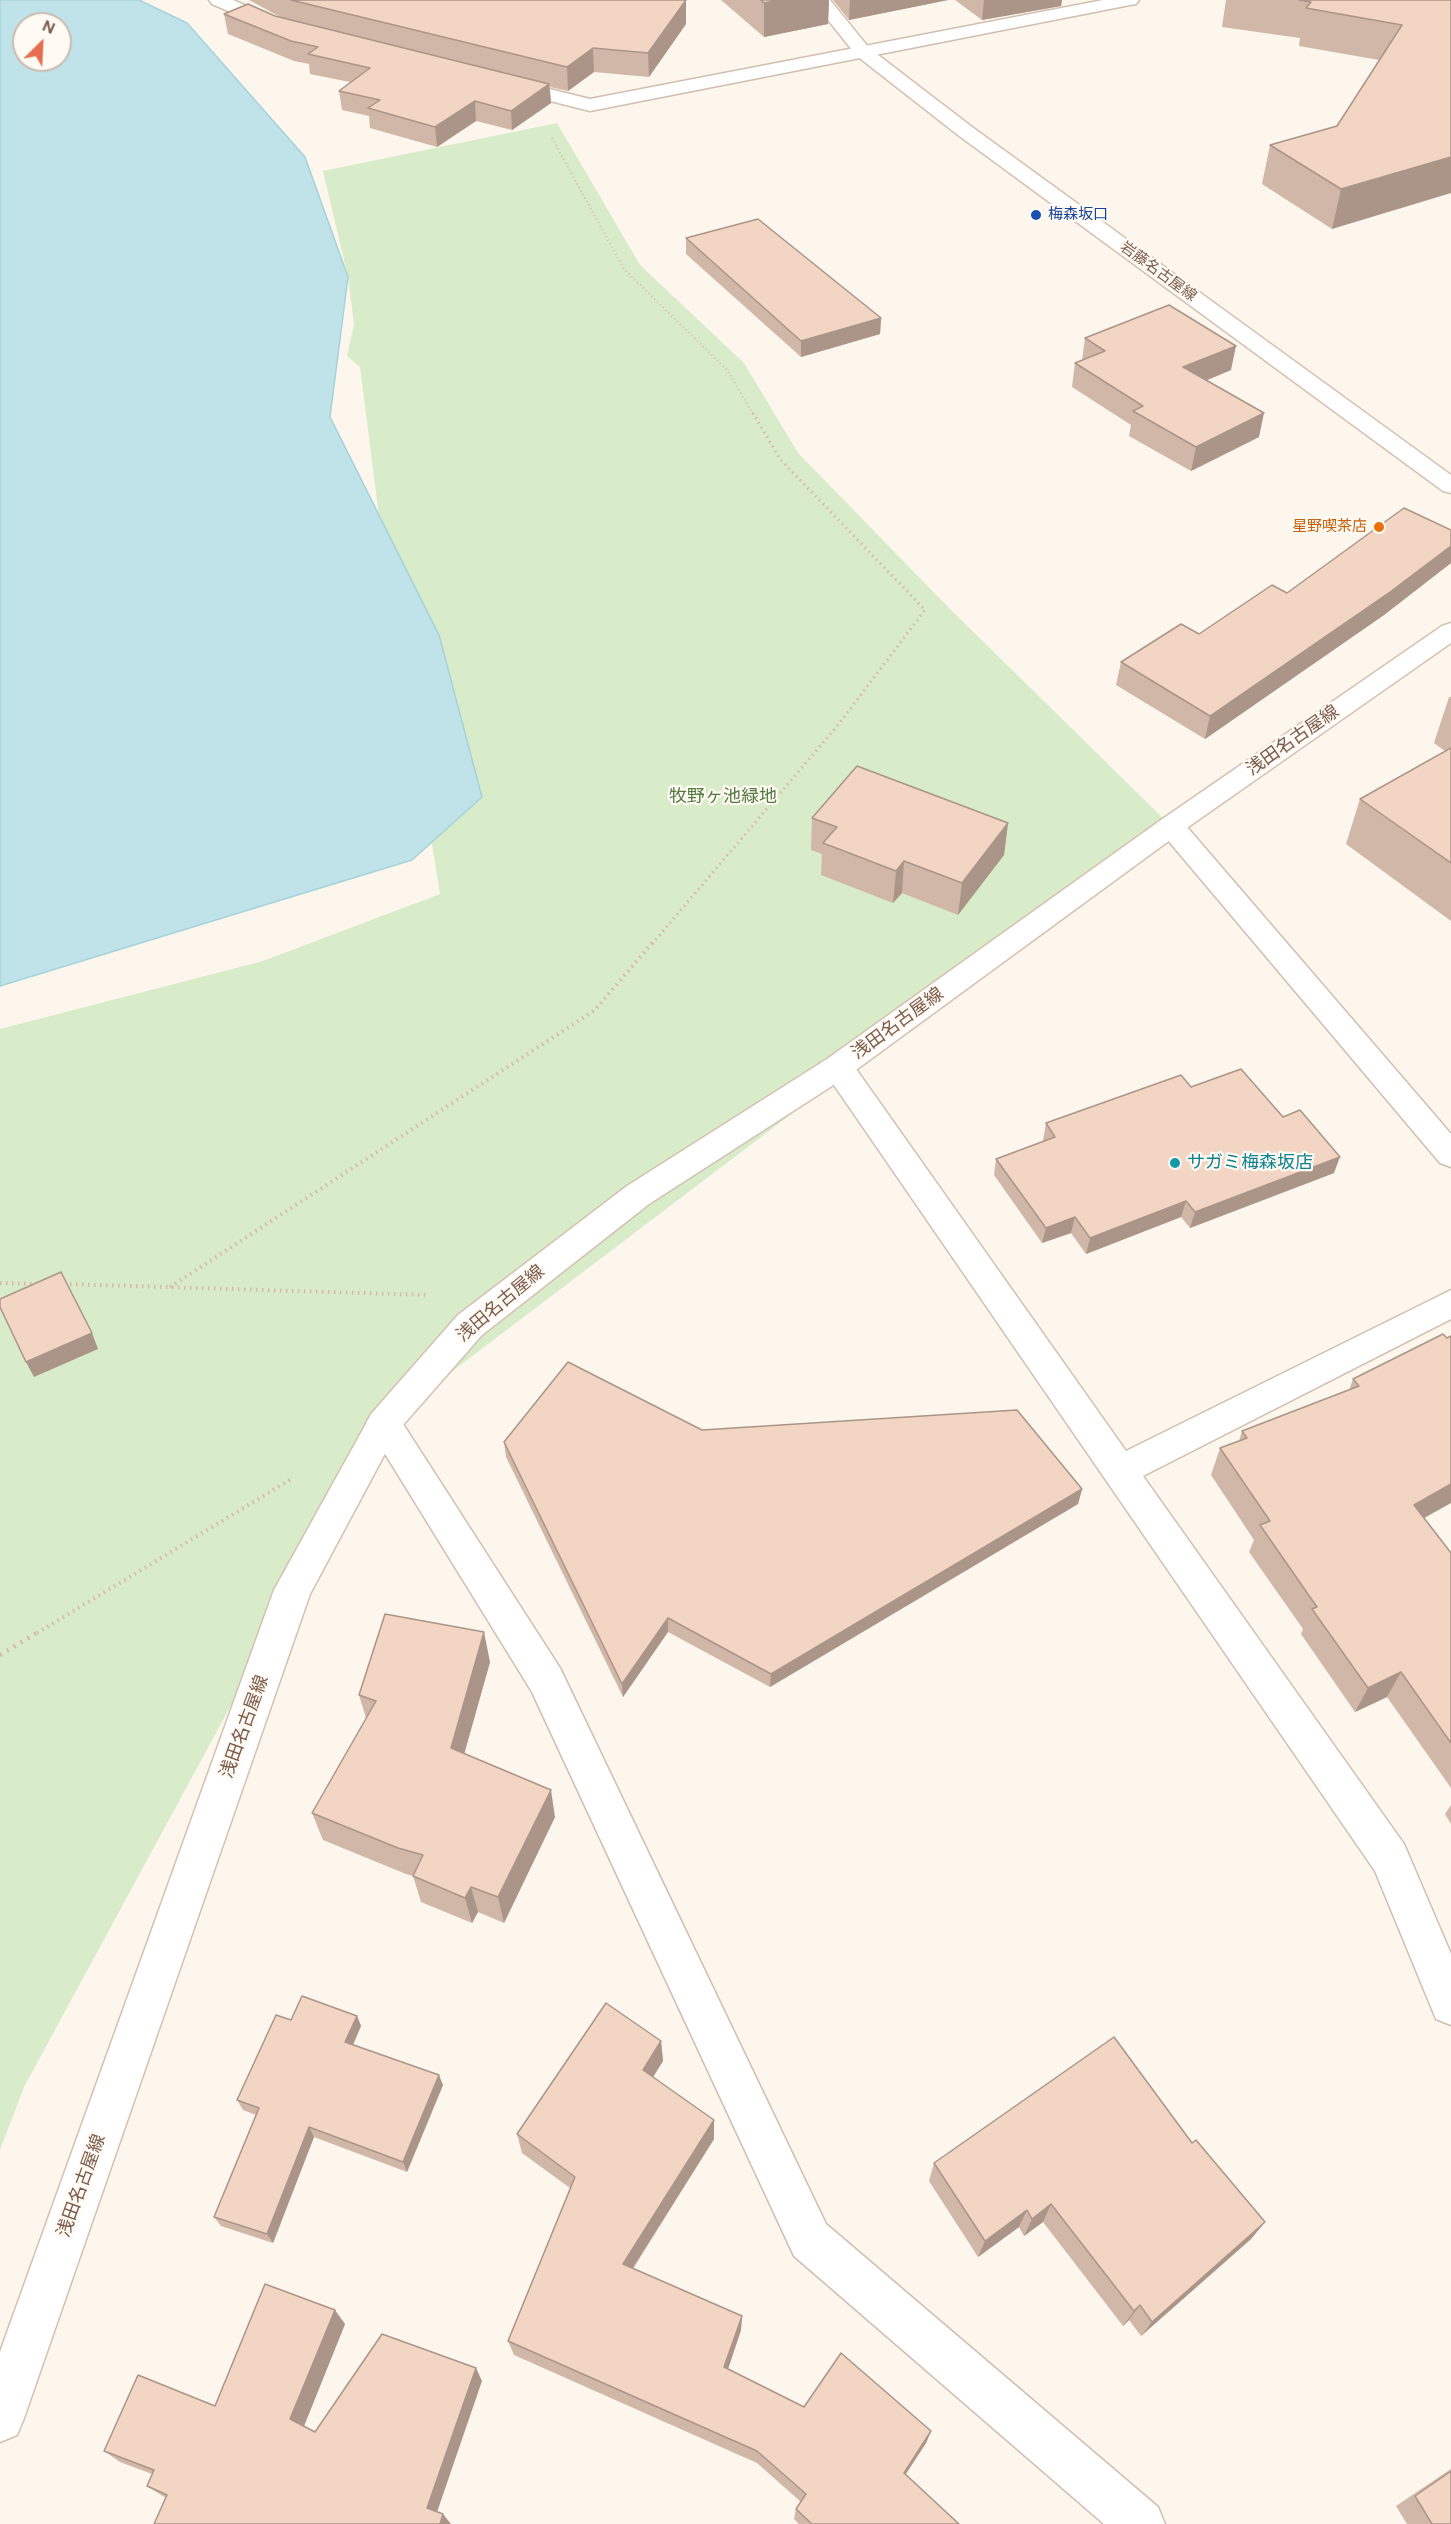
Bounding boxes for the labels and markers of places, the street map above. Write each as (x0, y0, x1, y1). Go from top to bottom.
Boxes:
place label: 梅森坂口 (1048, 206, 1108, 224)
marker: 梅森坂口 (1029, 208, 1043, 222)
place label: 星野喫茶店 (1292, 518, 1367, 536)
marker: 星野喫茶店 (1372, 520, 1386, 534)
place label: サガミ梅森坂店 (1187, 1152, 1313, 1174)
marker: サガミ梅森坂店 (1168, 1156, 1182, 1170)

